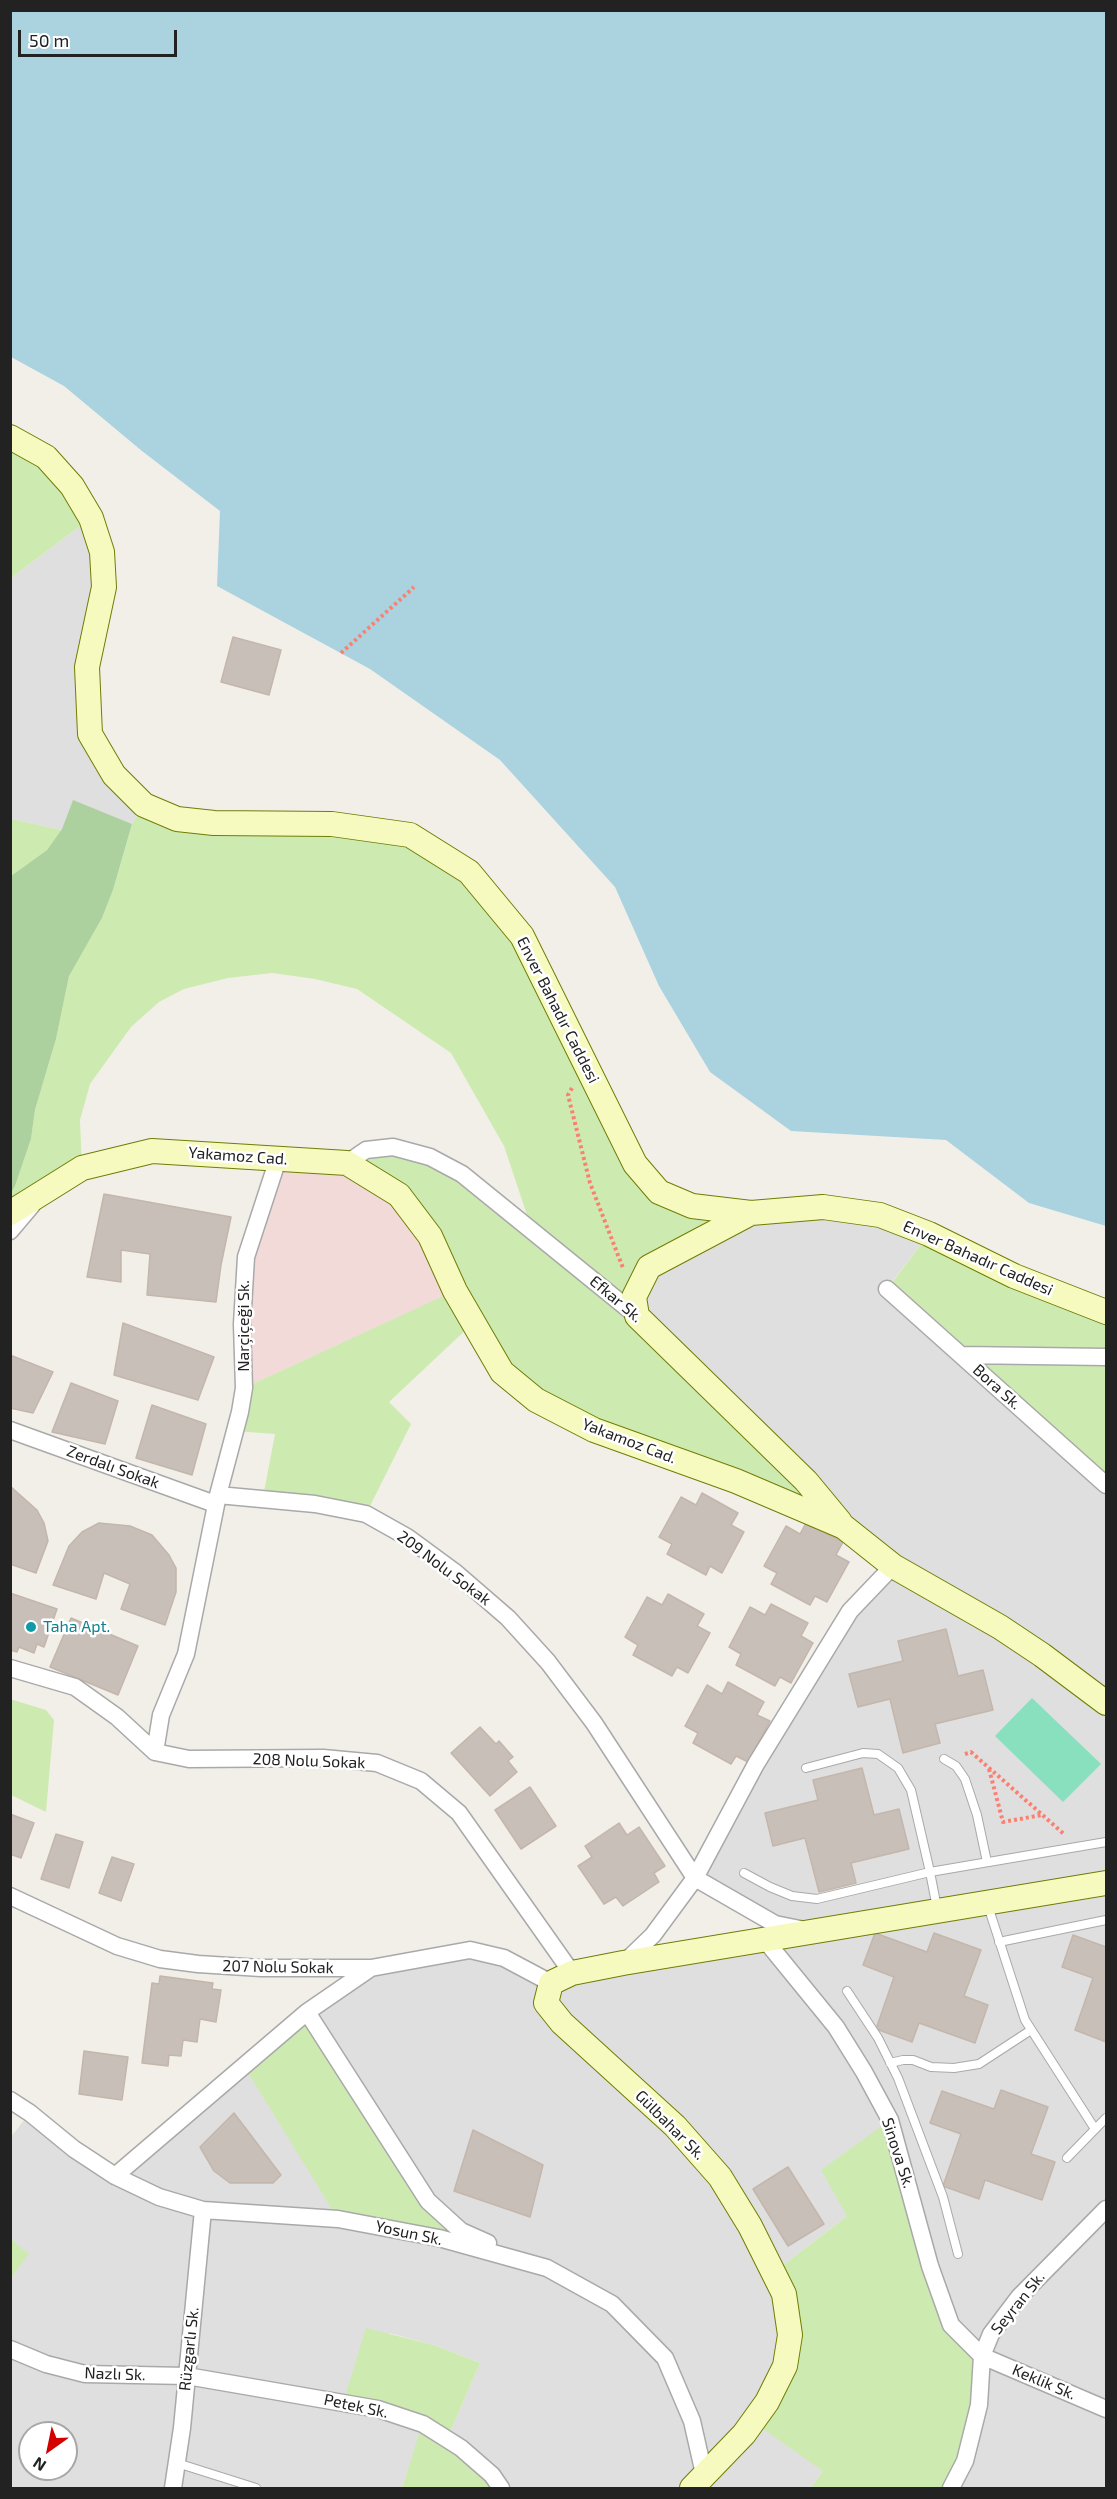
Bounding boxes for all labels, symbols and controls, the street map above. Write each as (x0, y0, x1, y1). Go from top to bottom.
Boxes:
scale bar (21, 18, 180, 56)
text: 50 m (29, 29, 69, 51)
street label: Enver Bahadır Caddesi (513, 933, 603, 1087)
street label: Yakamoz Cad. (188, 1143, 288, 1169)
street label: Enver Bahadır Caddesi (900, 1216, 1056, 1300)
street label: Efkar Sk. (586, 1271, 646, 1327)
street label: Narçiçeği Sk. (234, 1280, 254, 1372)
street label: Bora Sk. (969, 1360, 1025, 1414)
street label: Yakamoz Cad. (579, 1414, 679, 1468)
street label: Zerdalı Sokak (64, 1441, 162, 1493)
street label: 209 Nolu Sokak (393, 1527, 495, 1609)
place label: Taha Apt. (43, 1617, 110, 1637)
marker: Taha Apt. (24, 1620, 38, 1634)
street label: 208 Nolu Sokak (252, 1749, 366, 1773)
street label: 207 Nolu Sokak (222, 1956, 334, 1978)
street label: Gülbahar Sk. (631, 2086, 709, 2164)
street label: Sinova Sk. (878, 2115, 918, 2191)
street label: Yosun Sk. (374, 2217, 444, 2249)
street label: Seyran Sk. (987, 2268, 1049, 2338)
street label: Rüzgarlı Sk. (175, 2306, 203, 2392)
street label: Keklik Sk. (1009, 2360, 1079, 2404)
street label: Nazlı Sk. (84, 2363, 146, 2385)
street label: Petek Sk. (322, 2390, 390, 2422)
north arrow (18, 2421, 78, 2481)
text: N (29, 2454, 49, 2476)

